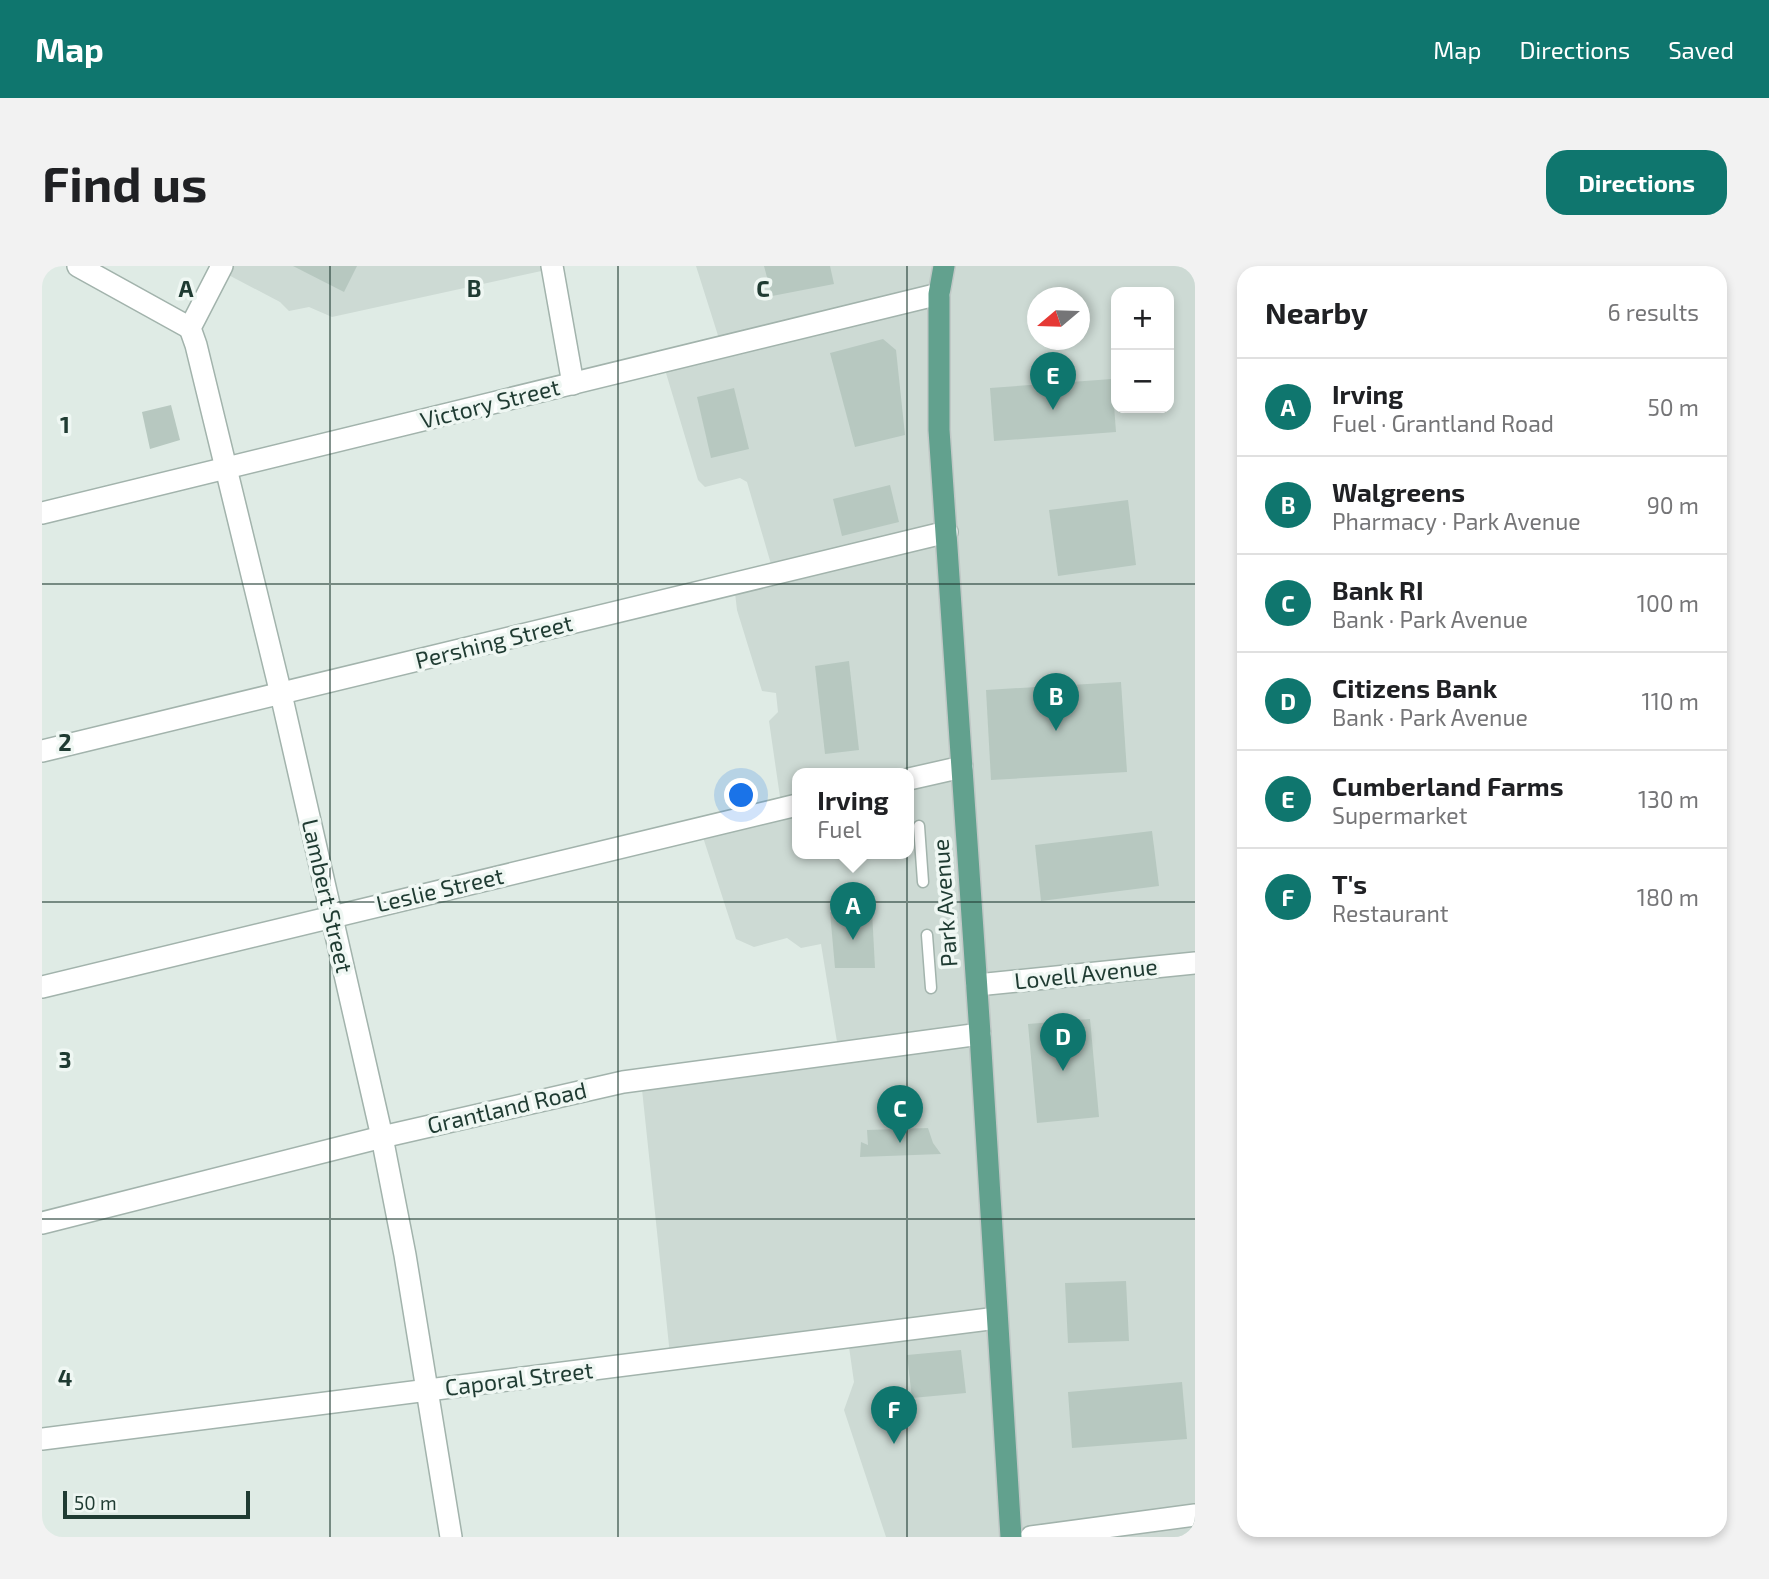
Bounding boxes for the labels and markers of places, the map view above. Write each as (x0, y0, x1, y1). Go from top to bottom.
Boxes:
pin: E (1030, 352, 1076, 410)
pin: B (1033, 673, 1079, 731)
pin: A (830, 882, 876, 940)
pin: D (1040, 1013, 1086, 1071)
pin: C (877, 1085, 923, 1143)
pin: F (871, 1386, 917, 1444)

